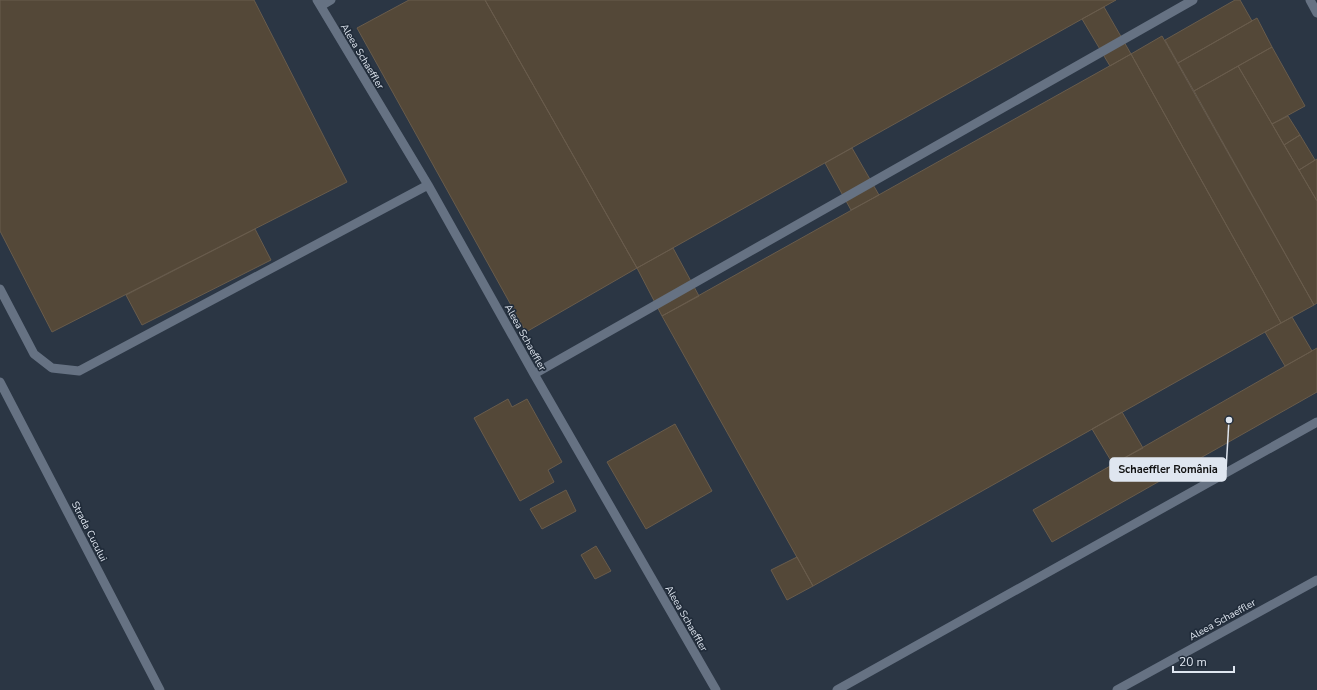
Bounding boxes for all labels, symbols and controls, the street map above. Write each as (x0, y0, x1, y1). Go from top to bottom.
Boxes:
street label: Aleea Schaeffler (337, 21, 387, 92)
street label: Aleea Schaeffler (501, 302, 549, 374)
callout: Schaeffler România (1110, 458, 1226, 481)
text: Schaeffler România (1118, 462, 1218, 477)
street label: Strada Cucului (68, 499, 110, 564)
street label: Aleea Schaeffler (662, 583, 711, 654)
street label: Aleea Schaeffler (1187, 596, 1259, 644)
scale bar (1173, 648, 1234, 674)
text: 20 m (1179, 654, 1207, 670)

